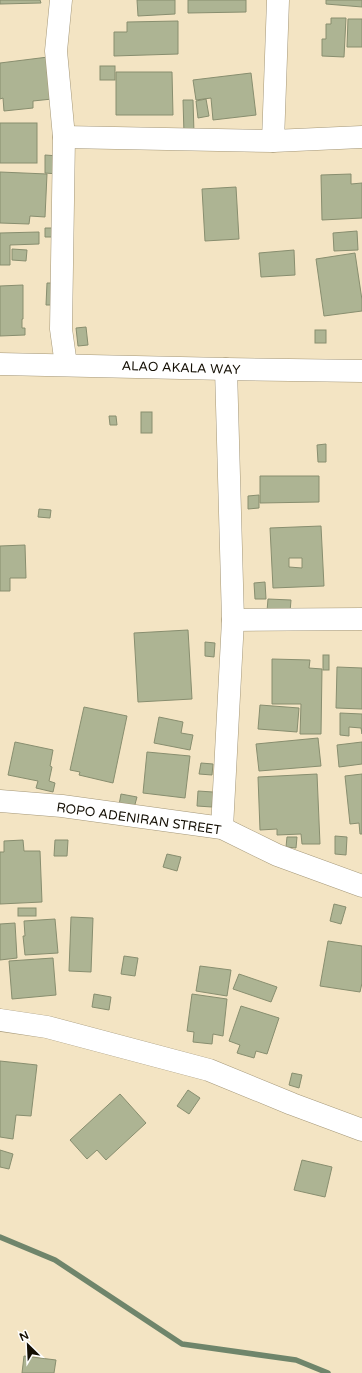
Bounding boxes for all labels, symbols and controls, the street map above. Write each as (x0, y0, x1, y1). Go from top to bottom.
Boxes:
street label: ALAO AKALA WAY (121, 358, 241, 378)
street label: ROPO ADENIRAN STREET (55, 799, 222, 838)
north arrow (8, 1325, 48, 1365)
text: N (17, 1329, 31, 1344)

